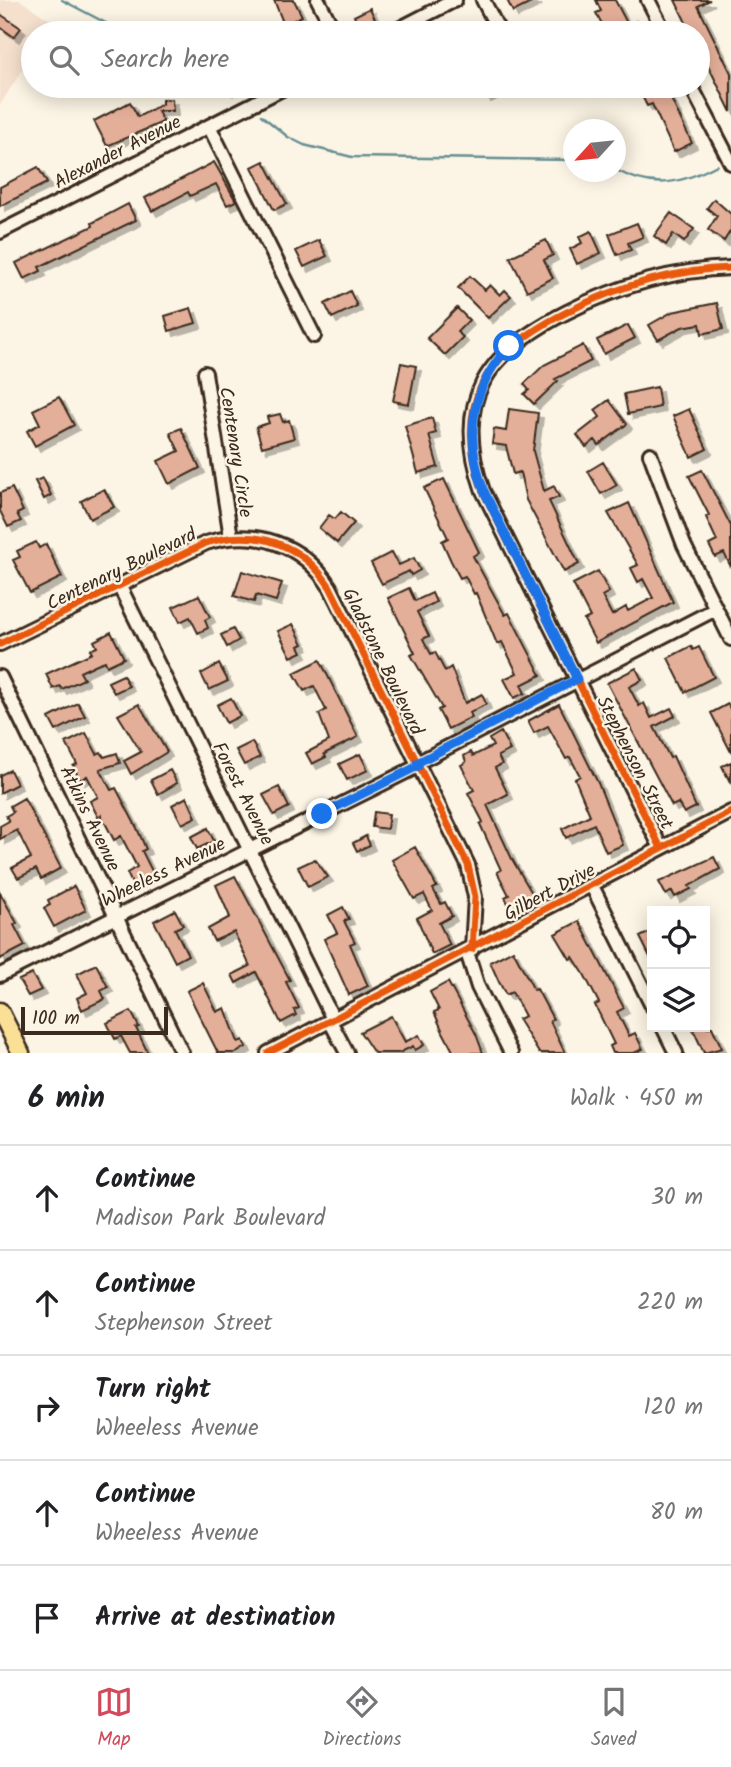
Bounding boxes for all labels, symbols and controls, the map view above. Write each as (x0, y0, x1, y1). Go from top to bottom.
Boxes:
search box (21, 21, 710, 98)
text: Search here (101, 39, 229, 81)
icon: search (45, 41, 83, 79)
street label: Alexander Avenue (49, 107, 187, 198)
north arrow (563, 119, 626, 182)
route start (493, 330, 524, 361)
street label: Centenary Circle (210, 385, 260, 520)
street label: Centenary Boulevard (42, 520, 202, 619)
street label: Gladstone Boulevard (333, 583, 431, 741)
street label: Stephenson Street (588, 691, 681, 836)
street label: Forest Avenue (203, 737, 281, 851)
street label: Atkins Avenue (51, 761, 128, 877)
route end (306, 798, 337, 829)
street label: Wheeless Avenue (97, 830, 232, 916)
street label: Gilbert Drive (499, 856, 602, 930)
map controls (647, 906, 710, 1032)
button: locate (647, 906, 710, 969)
button: layers (647, 969, 710, 1032)
scale bar (21, 1004, 168, 1036)
text: 100 m (32, 1004, 80, 1034)
text: 6 min (28, 1075, 105, 1123)
text: Walk · 450 m (570, 1081, 703, 1117)
text: Continue (95, 1159, 196, 1201)
icon: ahead (28, 1179, 66, 1217)
text: 30 m (651, 1180, 703, 1216)
text: Madison Park Boulevard (95, 1201, 325, 1237)
text: Continue (95, 1264, 196, 1306)
icon: ahead (28, 1284, 66, 1322)
text: 220 m (637, 1285, 703, 1321)
text: Stephenson Street (95, 1306, 272, 1342)
text: Turn right (95, 1369, 211, 1411)
icon: right (28, 1389, 66, 1427)
text: 120 m (643, 1390, 703, 1426)
text: Wheeless Avenue (95, 1411, 259, 1447)
text: Continue (95, 1474, 196, 1516)
icon: ahead (28, 1494, 66, 1532)
text: 80 m (650, 1495, 703, 1531)
text: Wheeless Avenue (95, 1516, 259, 1552)
text: Arrive at destination (95, 1597, 335, 1639)
icon: arrive (28, 1599, 66, 1637)
tab: Map (95, 1683, 133, 1755)
tab: Directions (323, 1683, 401, 1755)
tab: Saved (591, 1683, 636, 1755)

